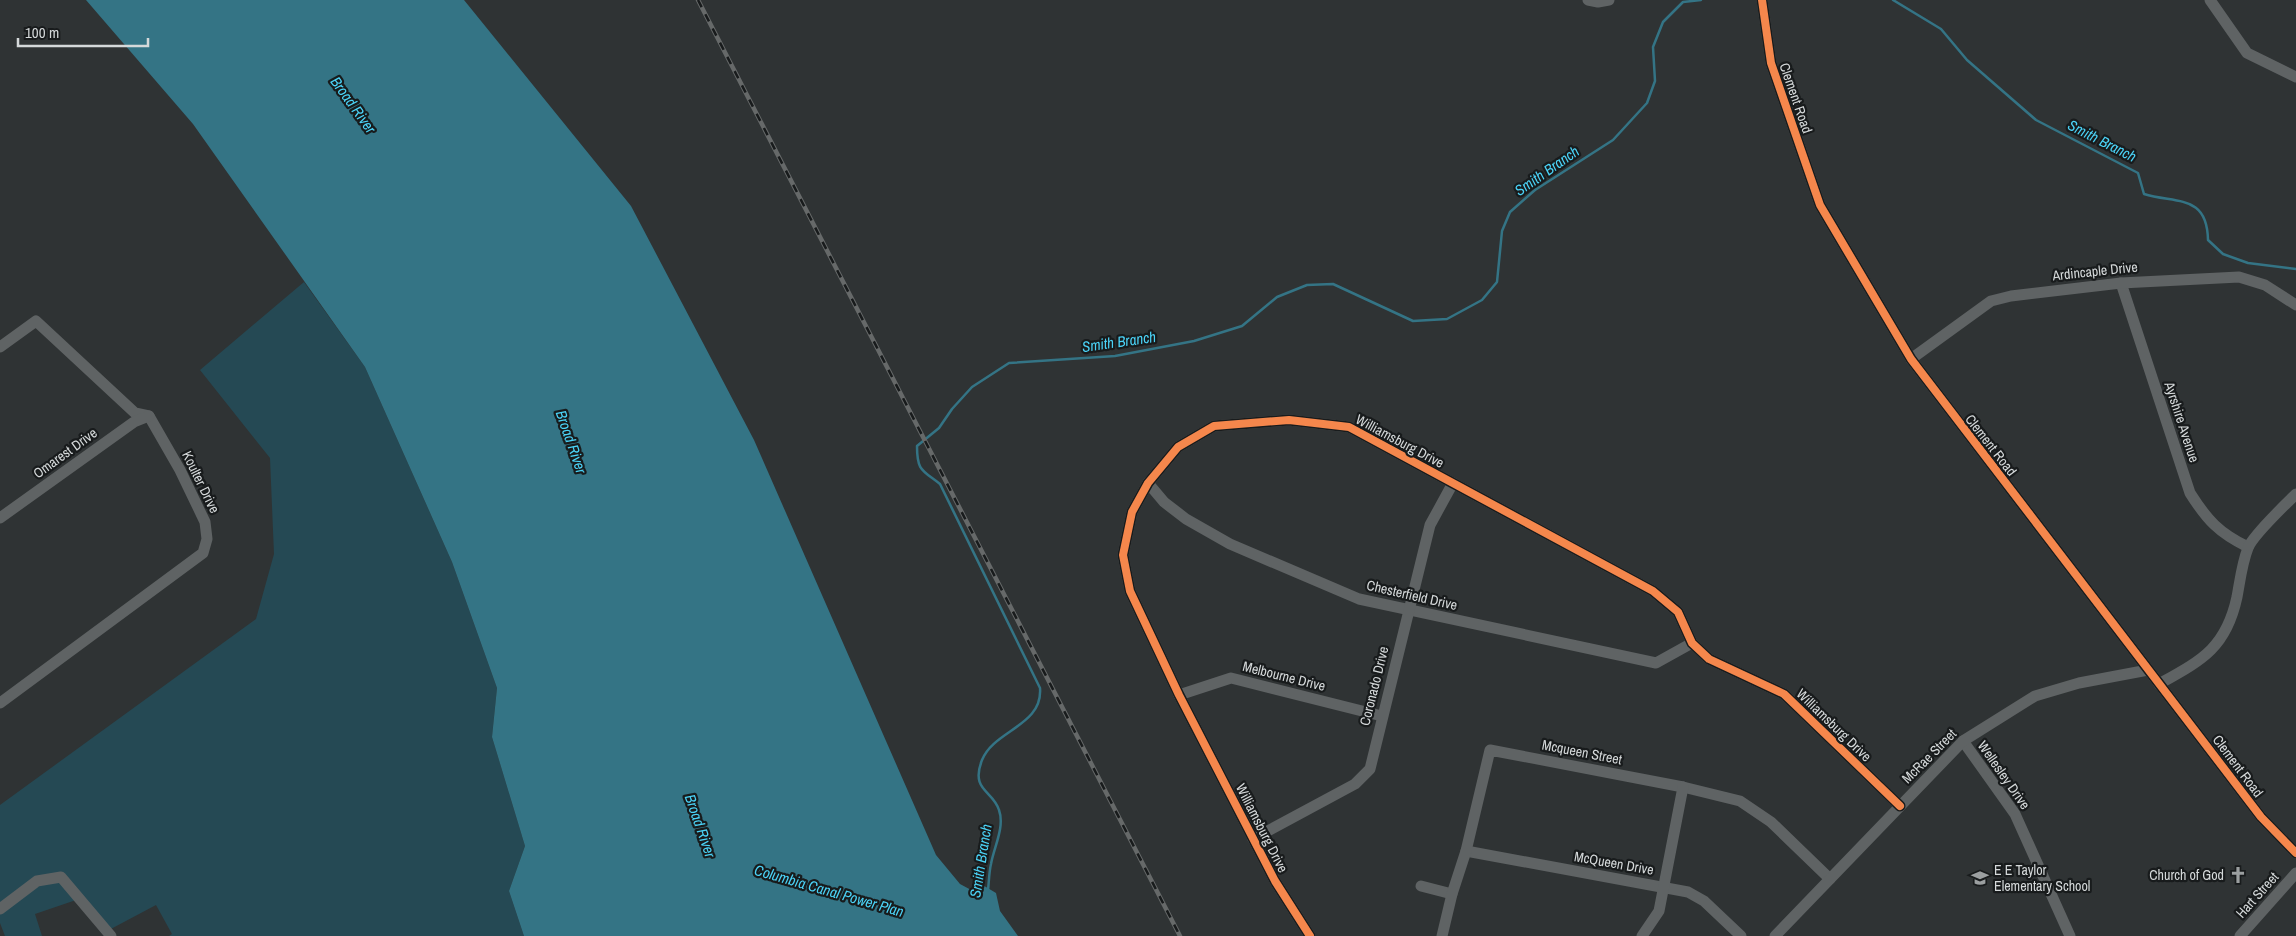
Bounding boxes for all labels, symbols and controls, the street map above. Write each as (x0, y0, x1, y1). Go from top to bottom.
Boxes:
scale bar (18, 15, 148, 47)
text: 100 m (25, 22, 59, 43)
street label: Clement Road (1776, 60, 1816, 136)
water label: Broad River (326, 72, 382, 138)
water label: Smith Branch (2064, 114, 2140, 167)
water label: Smith Branch (1510, 141, 1583, 201)
street label: Ardincaple Drive (2051, 258, 2138, 285)
water label: Smith Branch (1081, 326, 1157, 357)
street label: Ayrshire Avenue (2160, 378, 2204, 465)
water label: Broad River (551, 407, 592, 477)
street label: Williamsburg Drive (1353, 410, 1447, 472)
street label: Clement Road (1961, 411, 2021, 479)
street label: Omarest Drive (30, 424, 100, 482)
street label: Koulter Drive (178, 448, 224, 516)
street label: Chesterfield Drive (1365, 576, 1459, 614)
street label: Coronado Drive (1355, 645, 1393, 727)
street label: Melbourne Drive (1241, 657, 1327, 695)
street label: Williamsburg Drive (1793, 685, 1875, 765)
street label: McRae Street (1898, 725, 1960, 787)
street label: Clement Road (2209, 731, 2267, 801)
street label: Mcqueen Street (1541, 735, 1623, 769)
street label: Wellesley Drive (1974, 737, 2034, 813)
street label: Williamsburg Drive (1232, 780, 1292, 876)
water label: Broad River (680, 791, 721, 861)
water label: Smith Branch (964, 822, 997, 899)
street label: McQueen Drive (1573, 847, 1655, 879)
water label: Columbia Canal Power Plan (752, 859, 906, 922)
place label: E E Taylor Elementary School (1994, 861, 2090, 895)
church icon: Church of God (2228, 865, 2248, 885)
place label: Church of God (2149, 866, 2224, 884)
school or university icon: E E Taylor Elementary School (1970, 868, 1990, 888)
street label: Hart Street (2232, 868, 2282, 922)

